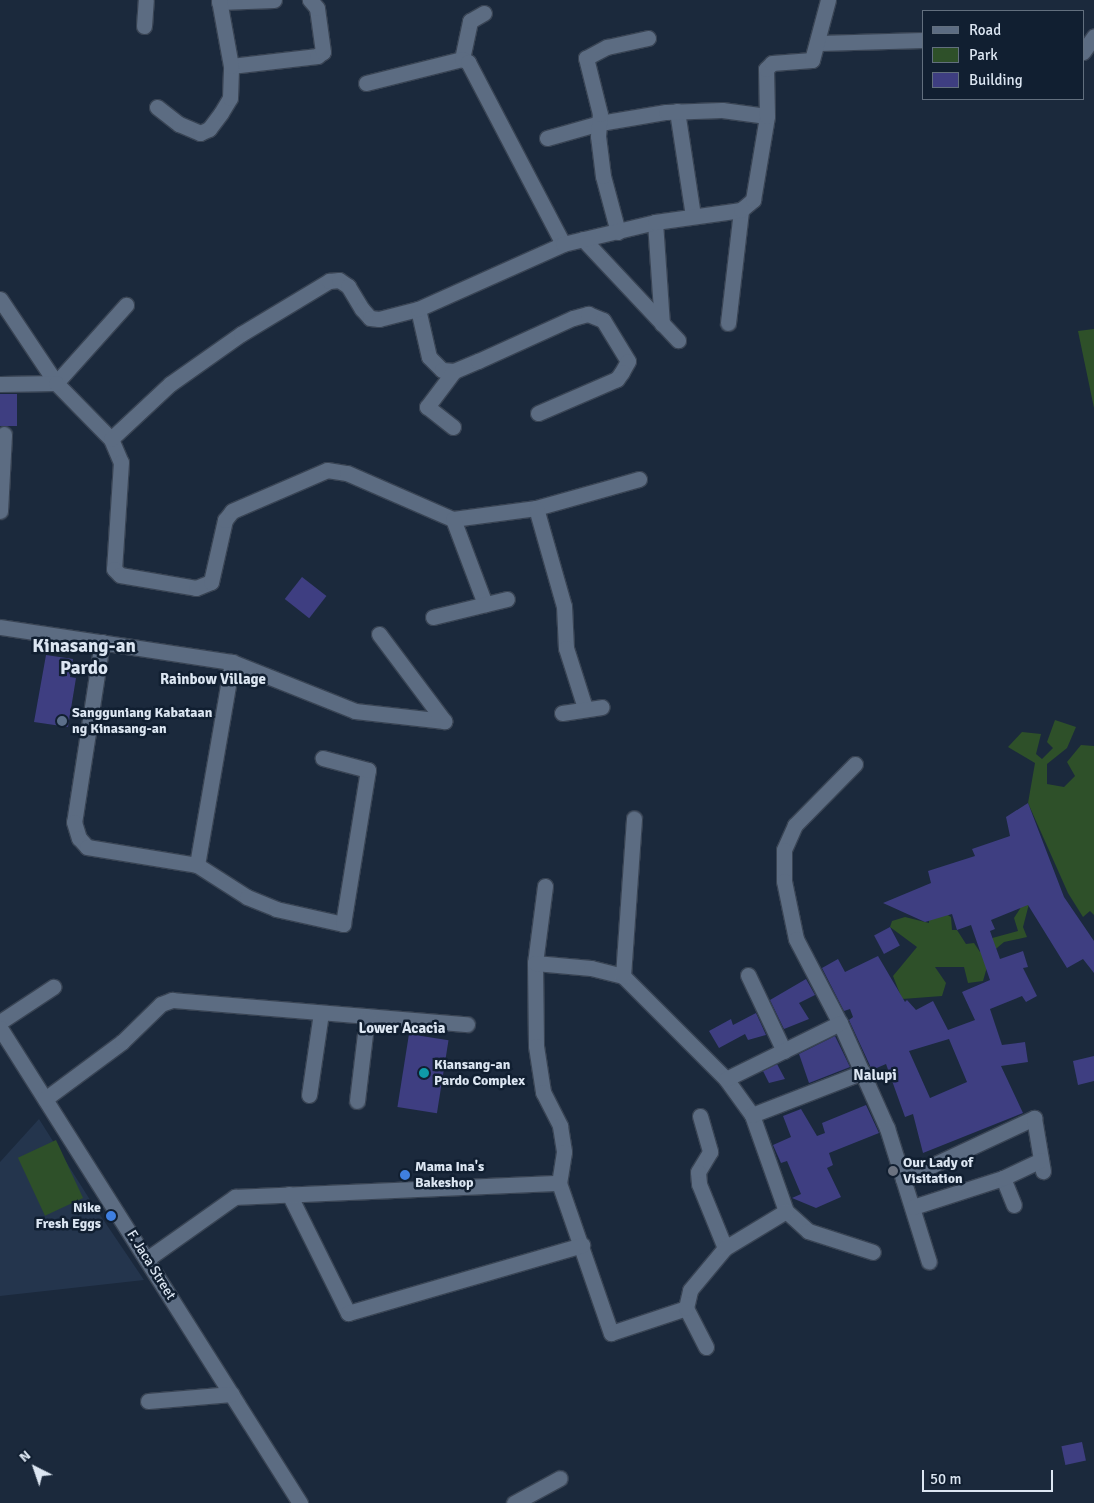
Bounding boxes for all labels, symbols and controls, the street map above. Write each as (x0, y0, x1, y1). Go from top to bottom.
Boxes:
legend (922, 10, 1084, 100)
text: Road (969, 21, 1001, 39)
text: Park (969, 46, 998, 64)
text: Building (969, 71, 1023, 89)
district label: Kinasang-an Pardo (32, 636, 136, 680)
district label: Rainbow Village (160, 671, 266, 689)
place label: Sangguniang Kabataan ng Kinasang-an (72, 705, 212, 738)
marker: Sangguniang Kabataan ng Kinasang-an (56, 715, 68, 727)
district label: Lower Acacia (358, 1020, 446, 1038)
place label: Kiansang-an Pardo Complex (434, 1057, 525, 1090)
marker: Kiansang-an Pardo Complex (418, 1067, 430, 1079)
district label: Nalupi (853, 1067, 897, 1085)
place label: Our Lady of Visitation (903, 1155, 973, 1188)
place label: Mama Ina's Bakeshop (415, 1159, 484, 1192)
marker: Our Lady of Visitation (887, 1165, 899, 1177)
marker: Mama Ina's Bakeshop (399, 1169, 411, 1181)
place label: Nike Fresh Eggs (36, 1200, 101, 1232)
marker: Nike Fresh Eggs (105, 1210, 117, 1222)
street label: F. Jaca Street (123, 1227, 179, 1303)
north arrow (10, 1443, 60, 1493)
text: N (16, 1447, 34, 1466)
scale bar (924, 1460, 1055, 1492)
text: 50 m (930, 1470, 961, 1488)

